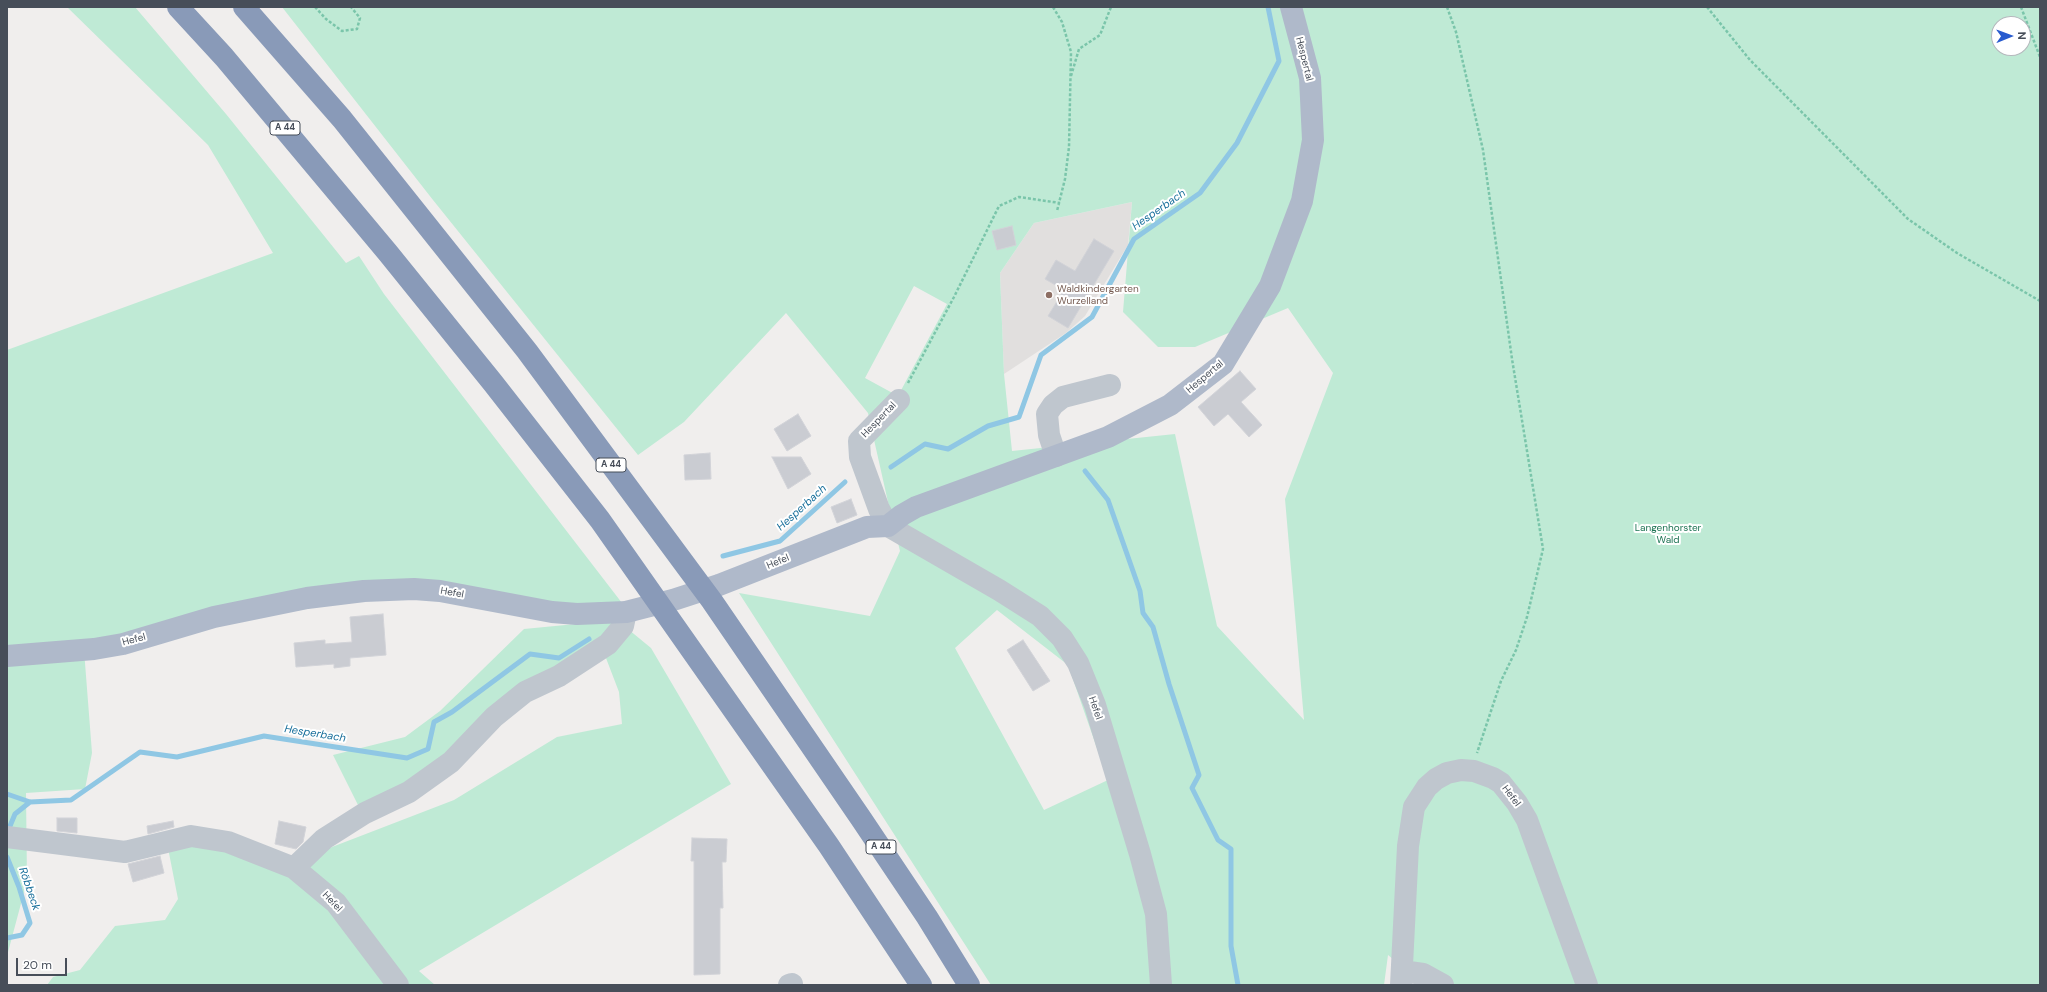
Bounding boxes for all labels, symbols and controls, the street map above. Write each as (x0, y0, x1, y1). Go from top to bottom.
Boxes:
north arrow (1991, 16, 2031, 56)
text: N (2015, 32, 2029, 40)
street label: Hespertal (1293, 36, 1315, 82)
road number: A 44 (270, 121, 300, 135)
water label: Hesperbach (1130, 187, 1188, 233)
place label: Waldkindergarten Wurzelland (1057, 283, 1139, 306)
marker: Waldkindergarten Wurzelland (1044, 290, 1054, 300)
street label: Hespertal (1184, 358, 1226, 396)
street label: Hespertal (859, 400, 899, 440)
road number: A 44 (596, 458, 626, 472)
water label: Hesperbach (775, 482, 829, 534)
park label: Langenhorster Wald (1635, 522, 1701, 546)
street label: Hefel (765, 552, 791, 572)
street label: Hefel (439, 585, 465, 601)
street label: Hefel (121, 631, 147, 649)
street label: Hefel (1085, 695, 1105, 721)
water label: Hesperbach (283, 723, 347, 745)
street label: Hefel (1499, 783, 1523, 809)
road number: A 44 (866, 840, 896, 854)
water label: Röbbeck (15, 866, 43, 912)
street label: Hefel (319, 889, 345, 915)
scale bar (18, 950, 69, 976)
text: 20 m (23, 957, 52, 973)

